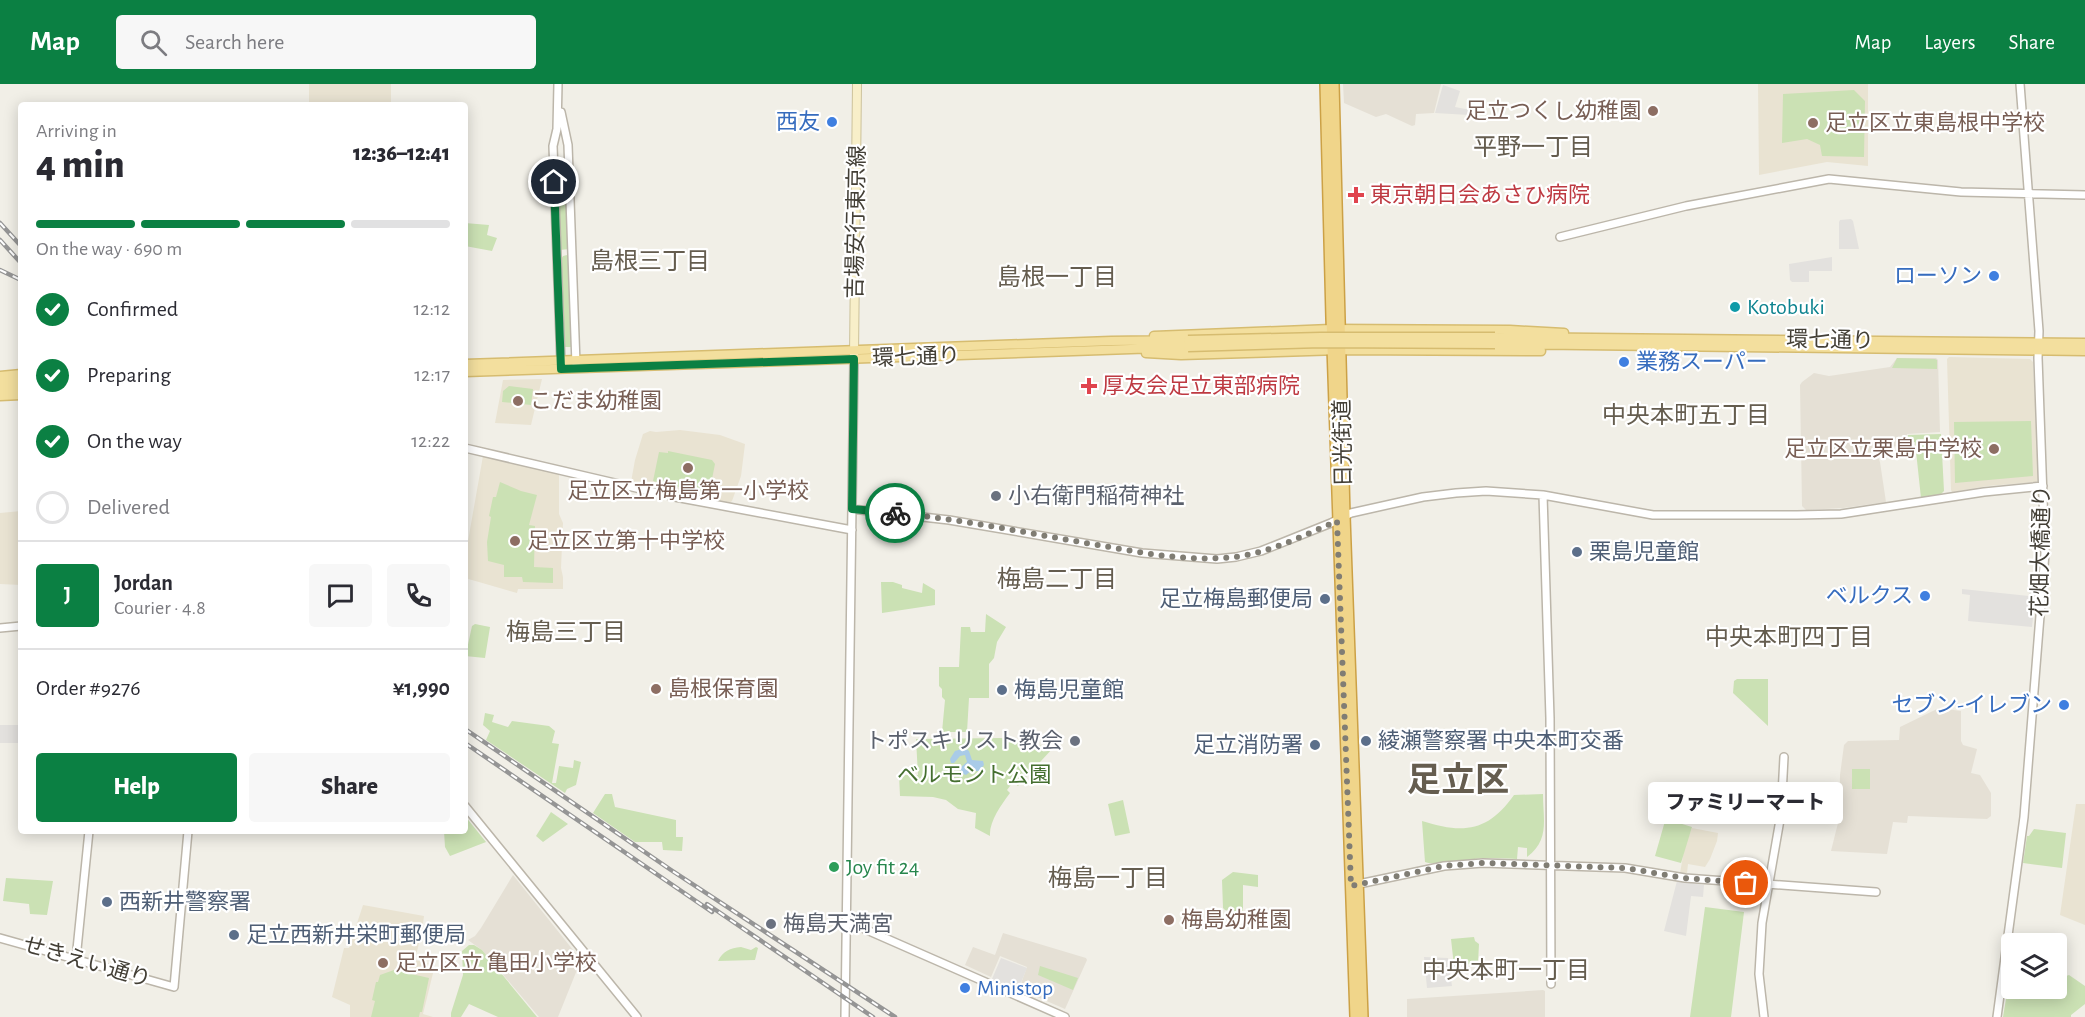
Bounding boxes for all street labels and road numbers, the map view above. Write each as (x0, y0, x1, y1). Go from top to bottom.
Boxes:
street label: 吉場安行東京線 (843, 145, 868, 299)
street label: 環七通り (1786, 327, 1874, 352)
street label: 環七通り (872, 343, 960, 370)
street label: 日光街道 (1330, 399, 1355, 487)
street label: 花畑大橋通り (2028, 485, 2053, 617)
street label: せきえい通り (21, 933, 153, 991)

